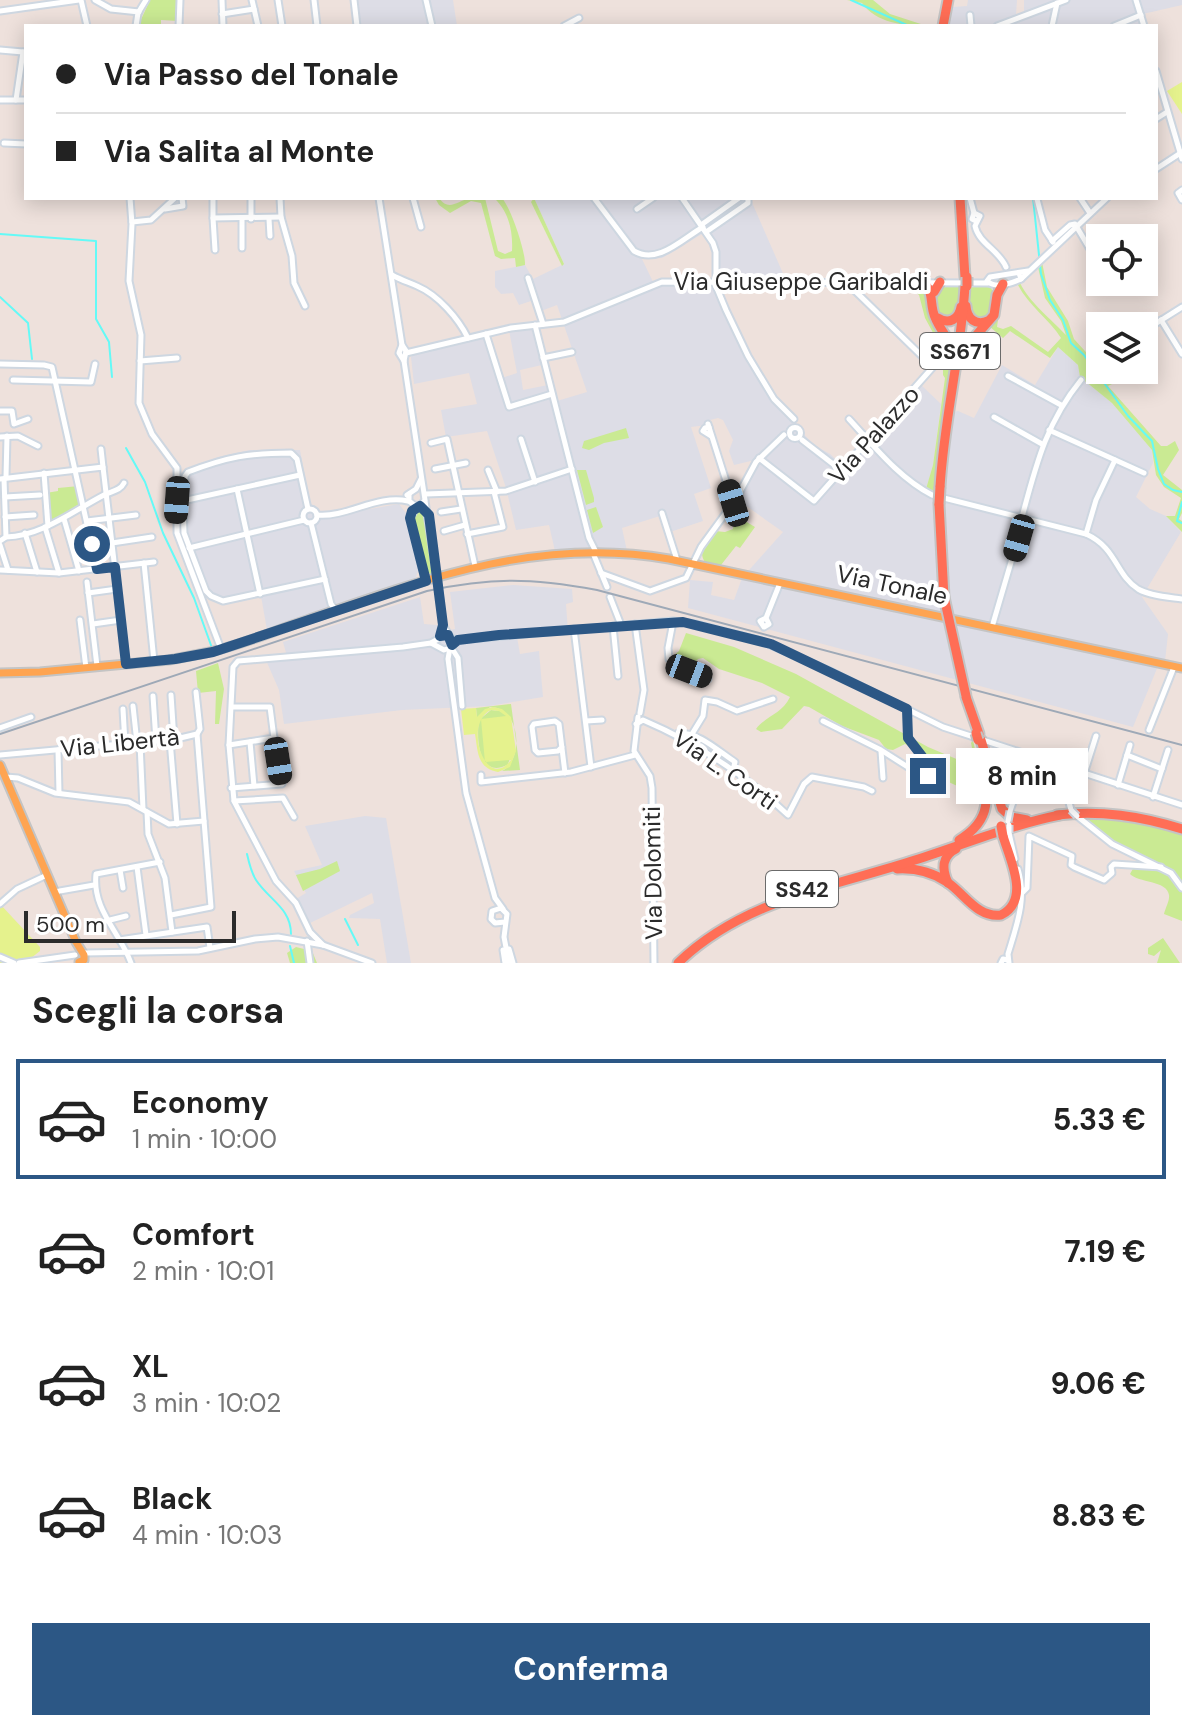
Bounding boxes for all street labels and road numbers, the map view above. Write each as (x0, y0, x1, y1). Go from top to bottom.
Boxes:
street label: Via Giuseppe Garibaldi (674, 266, 928, 297)
road number: SS671 (920, 333, 1000, 369)
street label: Via Palazzo (821, 379, 926, 490)
street label: Via Tonale (834, 558, 950, 611)
street label: Via Libertà (59, 721, 181, 764)
street label: Via L. Corti (667, 722, 784, 817)
street label: Via Dolomiti (636, 806, 669, 940)
road number: SS42 (766, 871, 838, 907)

